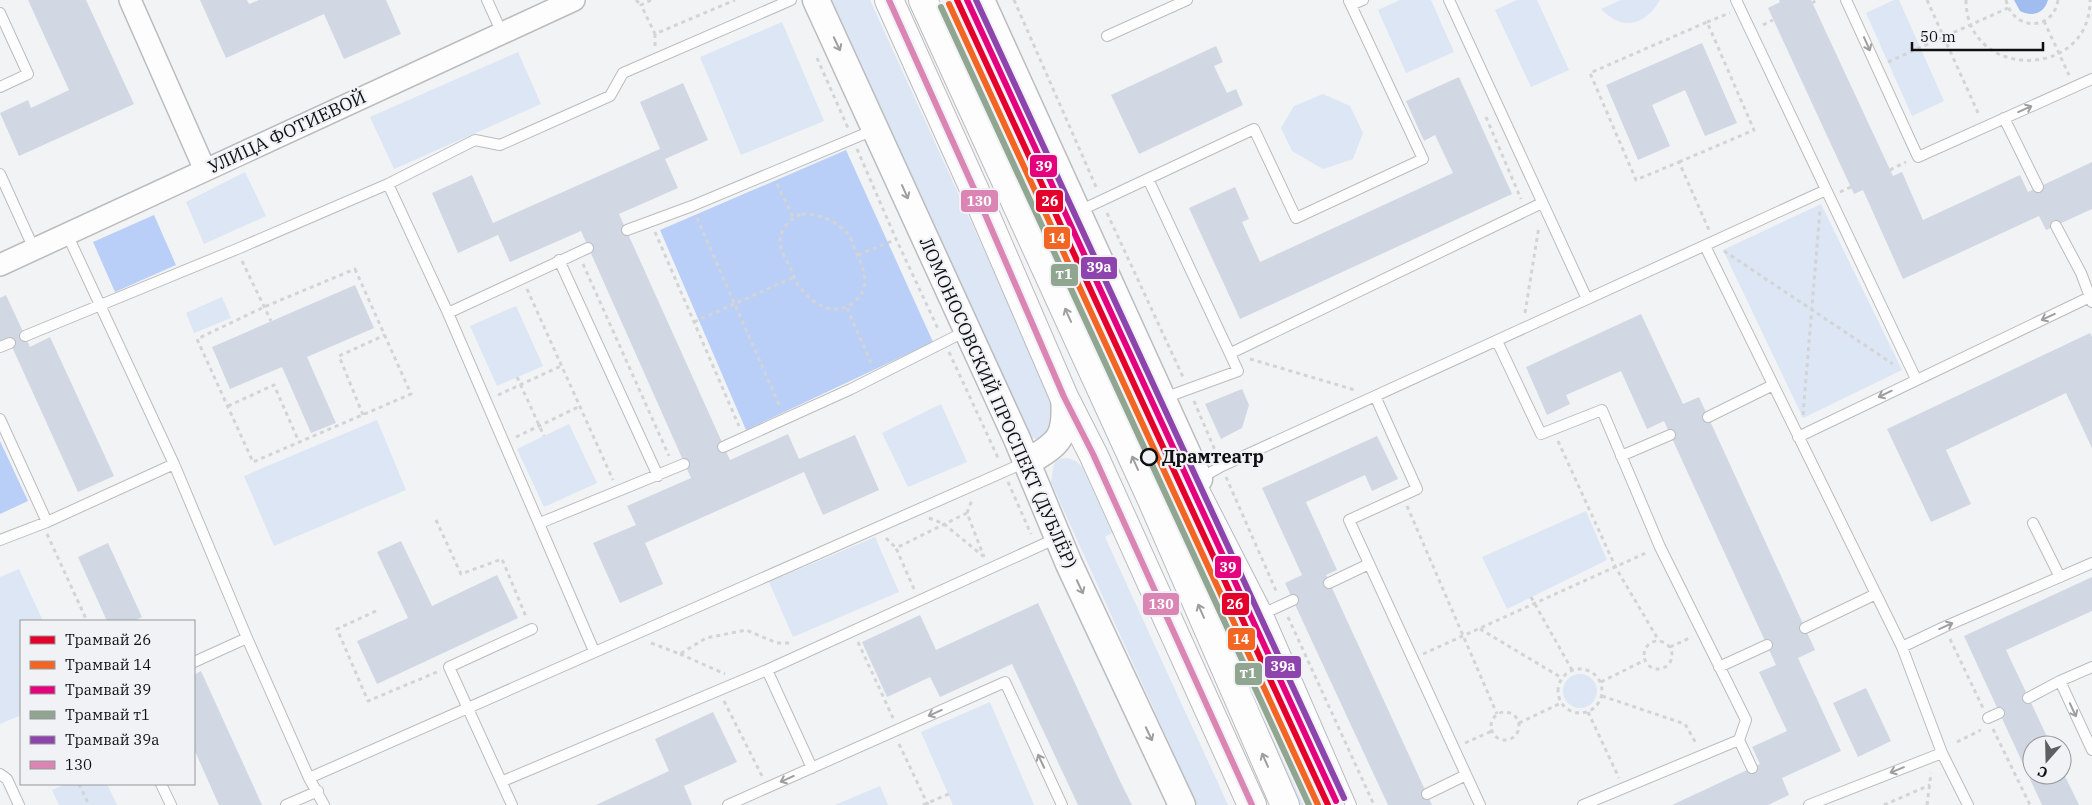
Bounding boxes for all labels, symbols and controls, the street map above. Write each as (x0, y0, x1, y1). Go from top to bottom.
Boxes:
scale bar (1912, 20, 2043, 52)
text: 50 m (1920, 27, 1956, 46)
one-way arrow (833, 36, 843, 51)
one-way arrow (1862, 36, 1872, 51)
street label: УЛИЦА ФОТИЕВОЙ (204, 85, 369, 178)
one-way arrow (2017, 104, 2032, 113)
line badge: 39 (1029, 154, 1058, 178)
text: 39 (1036, 157, 1052, 175)
one-way arrow (900, 184, 910, 199)
line badge: 130 (960, 189, 999, 213)
line badge: 26 (1035, 189, 1064, 213)
text: 130 (966, 192, 992, 210)
text: 26 (1042, 192, 1058, 210)
line badge: 14 (1043, 226, 1071, 250)
text: 14 (1049, 229, 1065, 247)
street label: ЛОМОНОСОВСКИЙ ПРОСПЕКТ (ДУБЛЁР) (915, 234, 1082, 572)
line badge: 39а (1080, 256, 1118, 280)
text: 39а (1087, 258, 1111, 276)
line badge: т1 (1050, 263, 1079, 287)
text: т1 (1056, 265, 1072, 283)
one-way arrow (1062, 308, 1072, 323)
one-way arrow (2041, 313, 2056, 323)
one-way arrow (1878, 390, 1893, 400)
place label: Драмтеатр (1162, 445, 1264, 468)
marker: Драмтеатр (1140, 448, 1158, 466)
one-way arrow (1130, 456, 1140, 471)
line badge: 39 (1214, 555, 1242, 579)
text: 39 (1220, 558, 1236, 576)
one-way arrow (1075, 579, 1085, 594)
line badge: 130 (1142, 592, 1180, 616)
line badge: 26 (1221, 592, 1250, 616)
text: 130 (1148, 595, 1174, 613)
text: 26 (1227, 595, 1243, 613)
one-way arrow (1195, 604, 1205, 619)
legend (20, 620, 195, 785)
one-way arrow (1938, 621, 1953, 631)
line badge: 14 (1227, 627, 1256, 651)
text: Трамвай 26 (65, 630, 151, 649)
text: 14 (1233, 630, 1249, 648)
text: Трамвай 14 (65, 655, 151, 674)
line badge: 39а (1264, 655, 1302, 679)
text: 39а (1271, 657, 1295, 675)
line badge: т1 (1234, 662, 1263, 686)
text: т1 (1240, 664, 1256, 682)
text: Трамвай 39 (65, 680, 151, 699)
one-way arrow (2069, 702, 2079, 717)
text: Трамвай т1 (65, 705, 150, 724)
one-way arrow (928, 709, 943, 719)
one-way arrow (1145, 726, 1154, 741)
text: Трамвай 39а (65, 730, 159, 749)
north arrow (2022, 735, 2072, 785)
one-way arrow (1260, 753, 1270, 768)
one-way arrow (1036, 754, 1045, 769)
text: 130 (65, 755, 92, 774)
text: С (2035, 762, 2050, 782)
one-way arrow (1890, 766, 1905, 776)
one-way arrow (780, 775, 795, 785)

